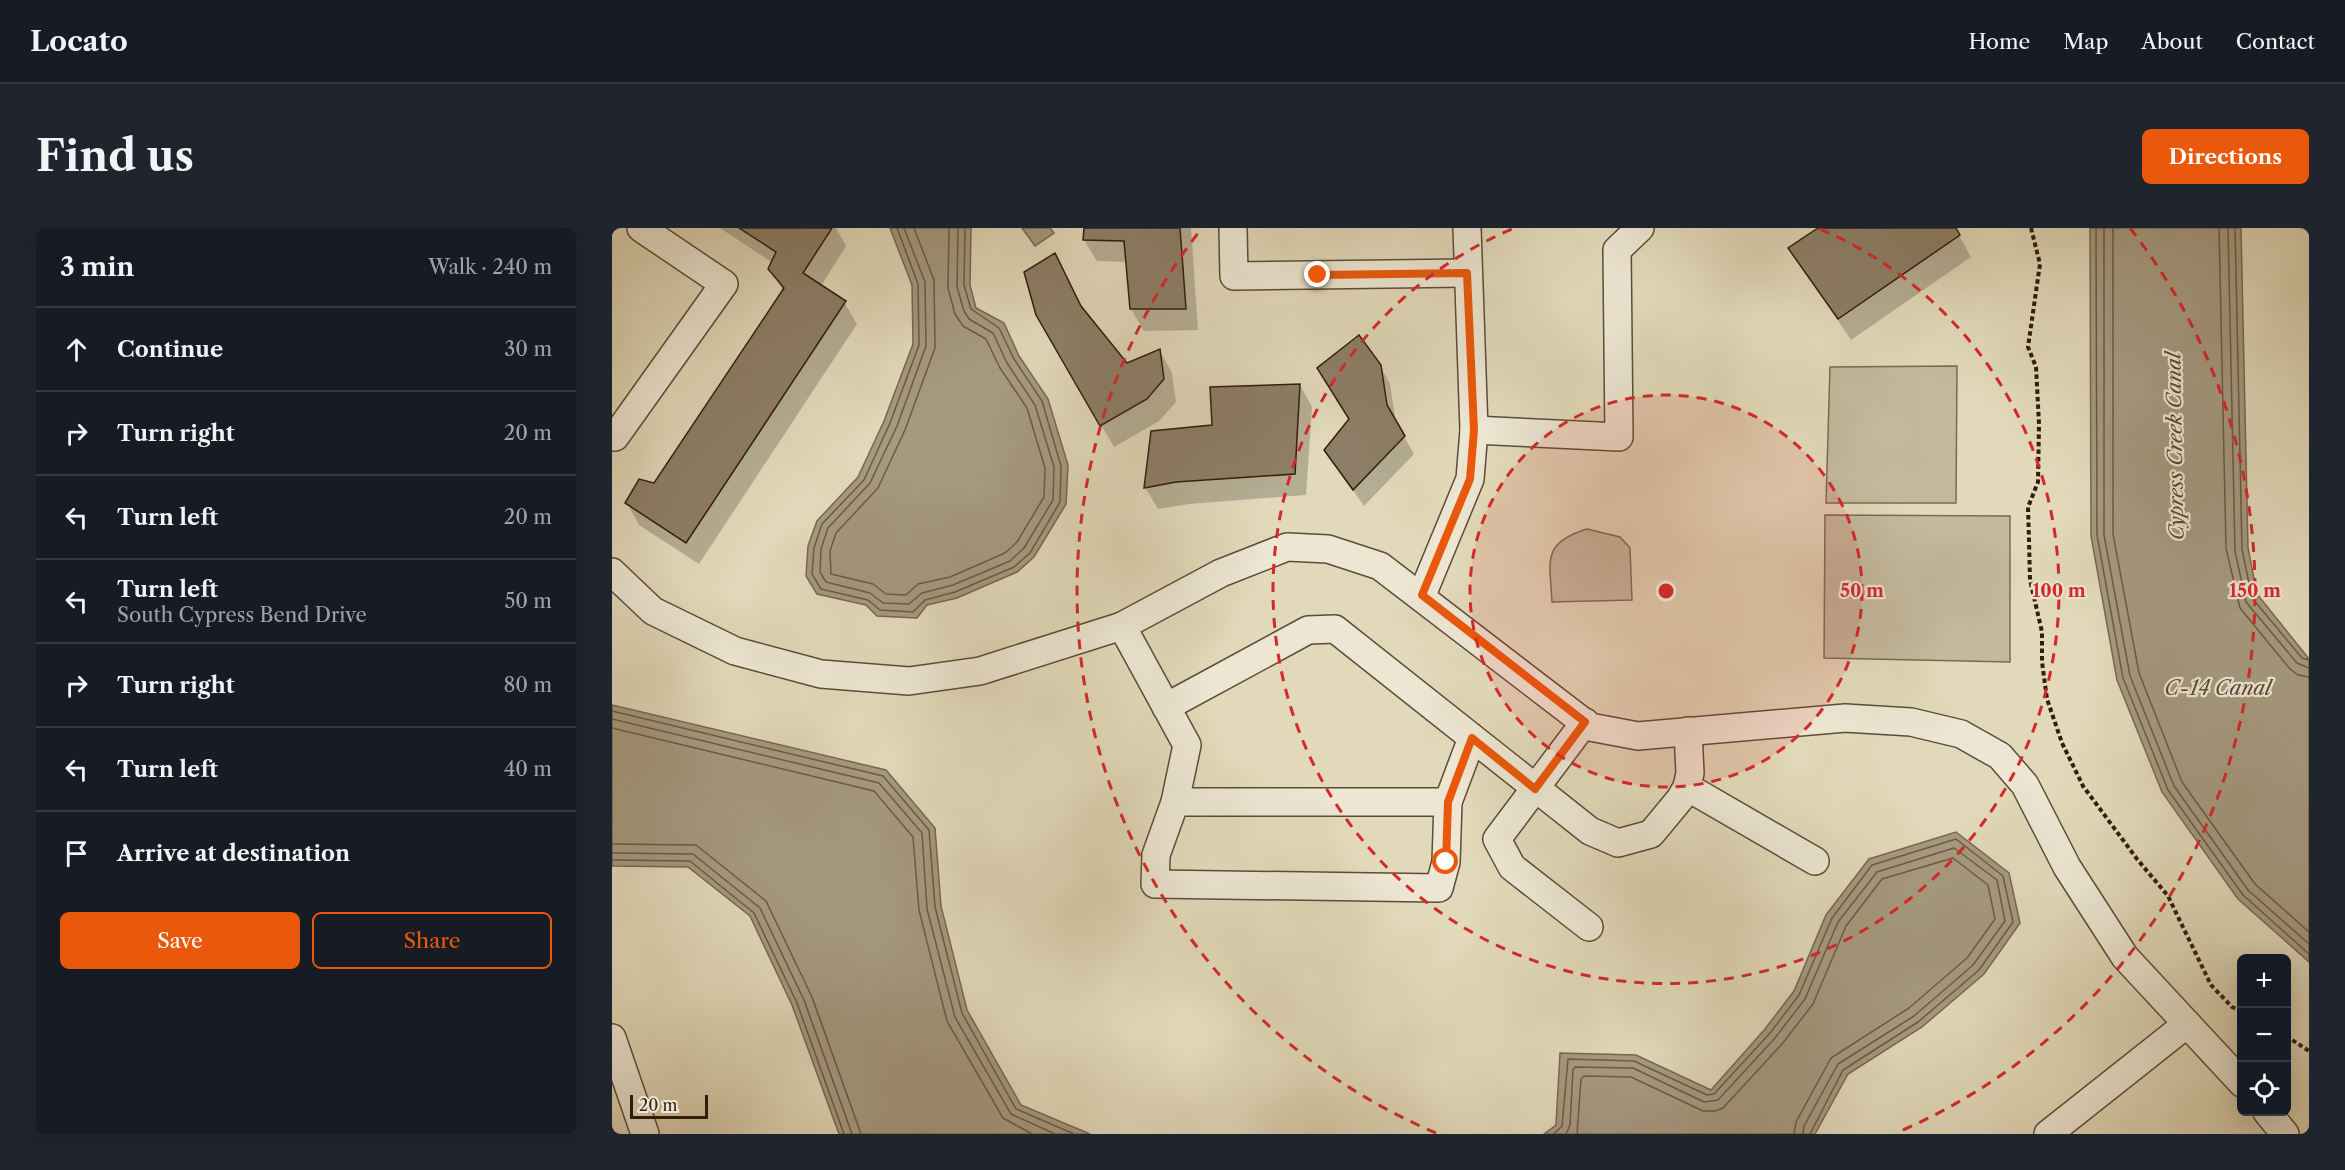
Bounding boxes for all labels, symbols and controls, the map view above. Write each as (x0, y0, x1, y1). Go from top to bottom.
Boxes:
text: Locato (30, 24, 128, 58)
text: Home (1969, 29, 2030, 54)
text: Map (2063, 29, 2108, 54)
text: About (2141, 29, 2203, 54)
text: Contact (2236, 29, 2315, 54)
button: Directions (2142, 129, 2309, 184)
text: Find us (36, 130, 194, 182)
text: 3 min (60, 251, 134, 283)
text: Walk · 240 m (428, 255, 552, 279)
route end (1304, 261, 1330, 287)
icon: ahead (60, 333, 93, 366)
text: Continue (117, 336, 223, 363)
text: 30 m (504, 337, 552, 361)
water label: Cypress Creek Canal (2161, 349, 2189, 540)
icon: right (60, 417, 93, 450)
text: Turn right (117, 420, 235, 447)
text: 20 m (504, 421, 552, 445)
icon: left (60, 501, 93, 534)
text: Turn left (117, 504, 218, 531)
text: 20 m (504, 505, 552, 529)
text: Turn left (117, 576, 218, 603)
text: 50 m (1840, 580, 1884, 602)
text: 100 m (2032, 580, 2086, 602)
text: 150 m (2229, 580, 2281, 602)
centre of rings (1656, 581, 1676, 601)
icon: left (60, 585, 93, 618)
text: 50 m (505, 589, 552, 613)
text: South Cypress Bend Drive (117, 603, 367, 627)
icon: right (60, 669, 93, 702)
text: Turn right (117, 672, 235, 699)
text: 80 m (504, 673, 552, 697)
water label: C-14 Canal (2164, 676, 2274, 700)
icon: left (60, 753, 93, 786)
text: Turn left (117, 756, 218, 783)
text: 40 m (504, 757, 552, 781)
icon: arrive (60, 837, 93, 870)
text: Arrive at destination (117, 840, 350, 867)
route start (1432, 848, 1458, 874)
button: Save (60, 912, 300, 969)
button: Share (312, 912, 552, 969)
map controls (2237, 954, 2291, 1116)
button: + (2237, 954, 2291, 1008)
button: − (2237, 1008, 2291, 1062)
button: locate (2237, 1062, 2291, 1116)
scale bar (630, 1092, 708, 1120)
text: 20 m (639, 1095, 678, 1115)

